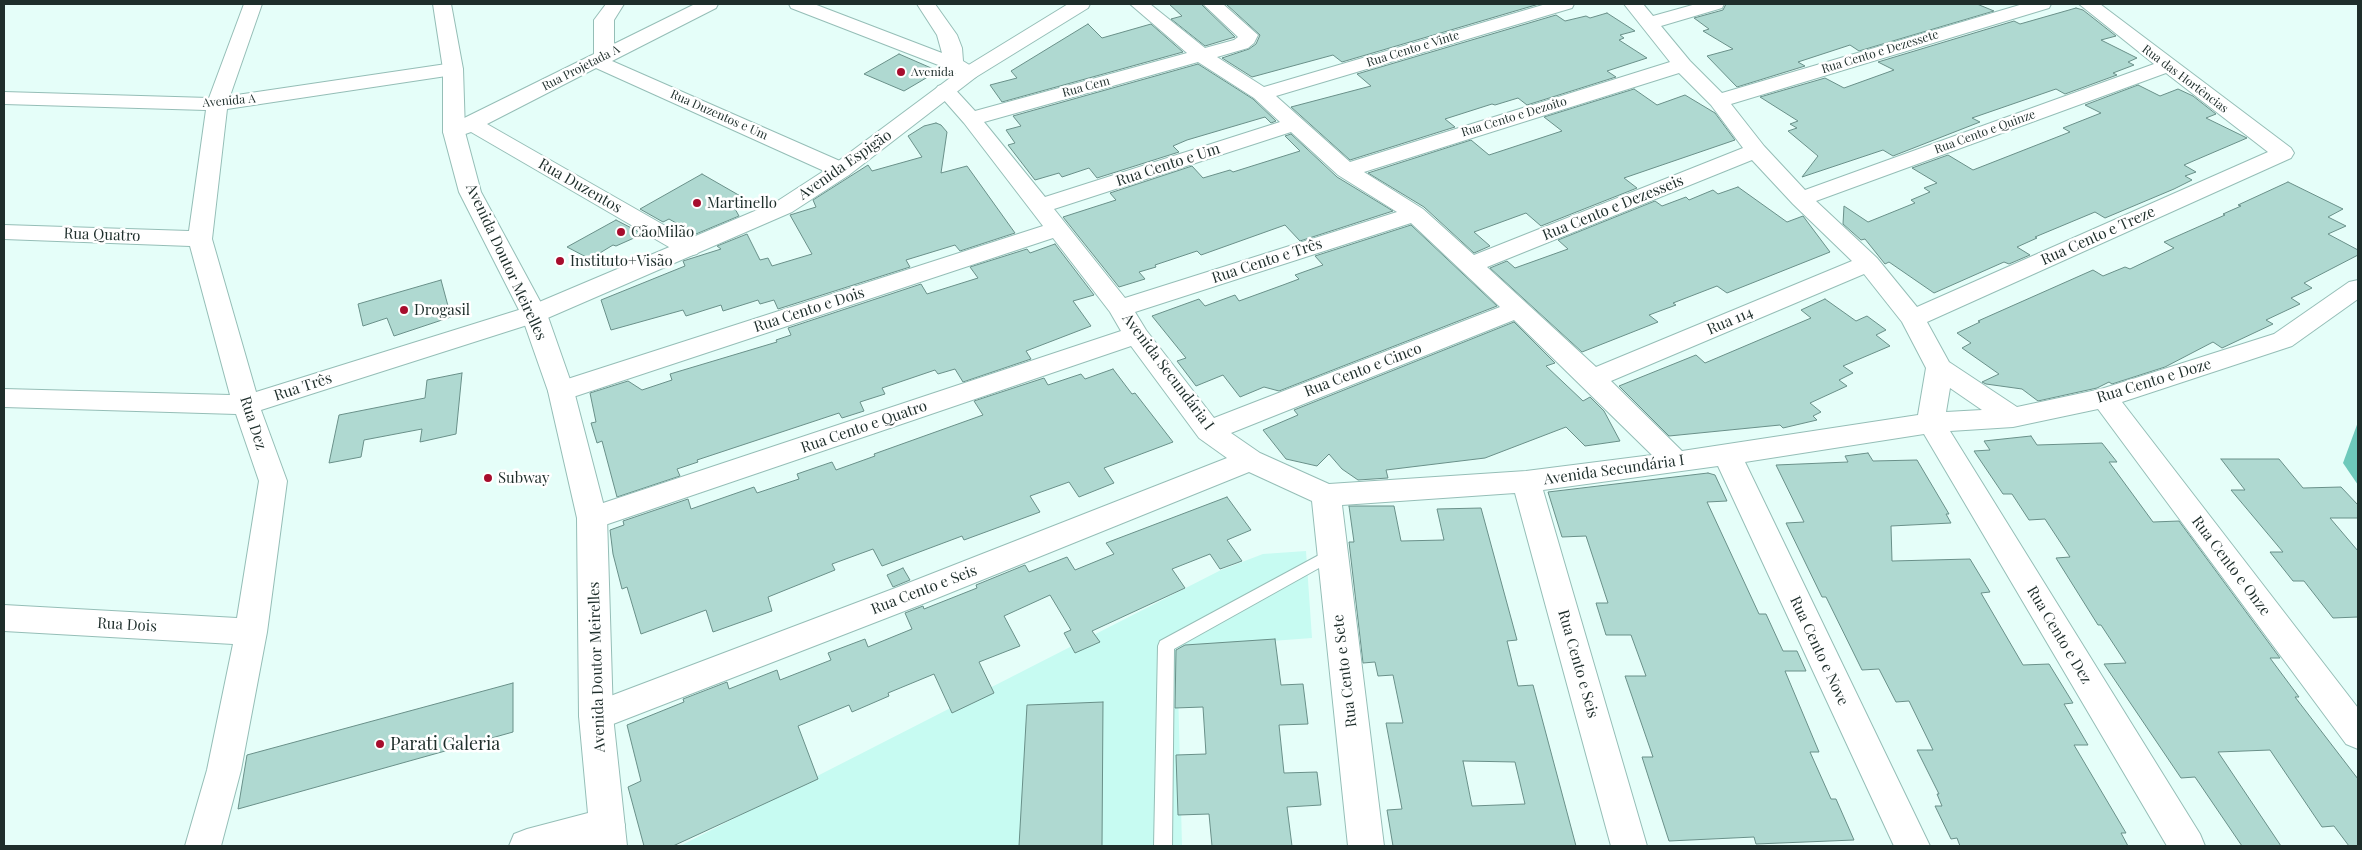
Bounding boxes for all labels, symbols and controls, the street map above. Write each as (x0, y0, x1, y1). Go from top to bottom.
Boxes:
street label: Rua Cento e Dezessete (1820, 27, 1940, 77)
street label: Rua Cento e Vinte (1365, 28, 1461, 70)
street label: Rua Projetada A (540, 42, 622, 94)
street label: Rua das Hortências (2139, 42, 2231, 116)
place label: Avenida (911, 65, 954, 79)
marker: Avenida (895, 66, 907, 78)
street label: Rua Cem (1061, 74, 1111, 100)
street label: Rua Duzentos e Um (668, 87, 770, 143)
street label: Avenida A (202, 91, 256, 111)
street label: Rua Cento e Dezoito (1460, 94, 1568, 140)
street label: Rua Cento e Quinze (1933, 107, 2037, 157)
street label: Avenida Espigão (795, 126, 895, 204)
street label: Rua Cento e Um (1114, 140, 1222, 190)
street label: Rua Duzentos (535, 155, 625, 217)
street label: Rua Cento e Dezesseis (1540, 171, 1686, 245)
street label: Avenida Doutor Meirelles (462, 181, 550, 343)
place label: Martinello (707, 194, 777, 212)
marker: Martinello (691, 197, 703, 209)
street label: Rua Cento e Treze (2038, 203, 2158, 269)
place label: CãoMilão (631, 223, 694, 241)
street label: Rua Quatro (63, 225, 141, 245)
marker: CãoMilão (615, 226, 627, 238)
street label: Rua Cento e Três (1209, 235, 1325, 287)
place label: Instituto+Visão (570, 252, 673, 270)
marker: Instituto+Visão (554, 255, 566, 267)
street label: Rua Cento e Dois (751, 284, 867, 336)
place label: Drogasil (414, 301, 470, 319)
street label: Rua 114 (1704, 303, 1756, 339)
marker: Drogasil (398, 304, 410, 316)
street label: Avenida Secundária I (1118, 310, 1218, 434)
street label: Rua Cento e Cinco (1302, 339, 1424, 401)
street label: Rua Cento e Doze (2095, 355, 2213, 407)
street label: Rua Três (272, 369, 334, 405)
street label: Rua Dez (236, 394, 270, 452)
street label: Rua Cento e Quatro (799, 397, 929, 457)
street label: Avenida Secundária I (1543, 451, 1685, 489)
place label: Subway (498, 469, 550, 487)
marker: Subway (482, 472, 494, 484)
street label: Rua Cento e Onze (2188, 513, 2274, 619)
street label: Rua Cento e Seis (869, 562, 979, 618)
street label: Avenida Doutor Meirelles (585, 581, 609, 753)
street label: Rua Cento e Dez (2023, 583, 2095, 687)
street label: Rua Cento e Nove (1786, 594, 1852, 708)
street label: Rua Cento e Seis (1554, 608, 1602, 720)
street label: Rua Cento e Sete (1329, 613, 1361, 729)
street label: Rua Dois (97, 614, 157, 636)
place label: Parati Galeria (390, 733, 500, 755)
marker: Parati Galeria (374, 738, 386, 750)

